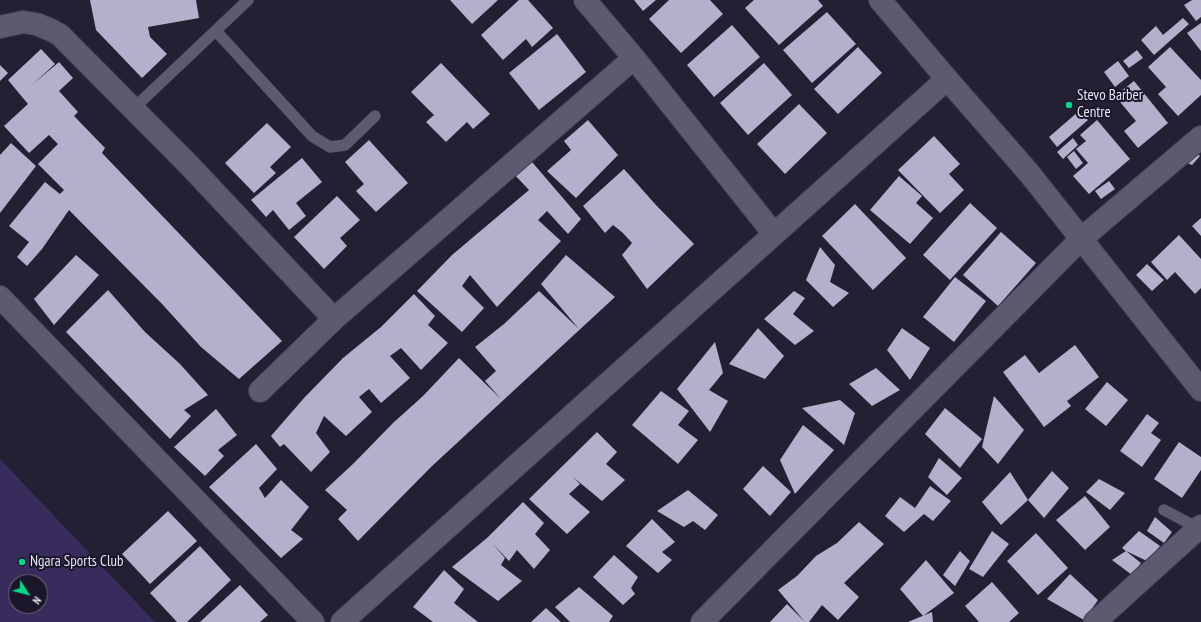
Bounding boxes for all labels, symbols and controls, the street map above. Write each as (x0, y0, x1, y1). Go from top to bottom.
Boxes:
place label: Stevo Barber Centre (1077, 87, 1143, 122)
marker: Stevo Barber Centre (1064, 100, 1074, 110)
place label: Ngara Sports Club (30, 553, 123, 571)
marker: Ngara Sports Club (17, 557, 27, 567)
north arrow (8, 574, 48, 614)
text: N (29, 594, 44, 607)

